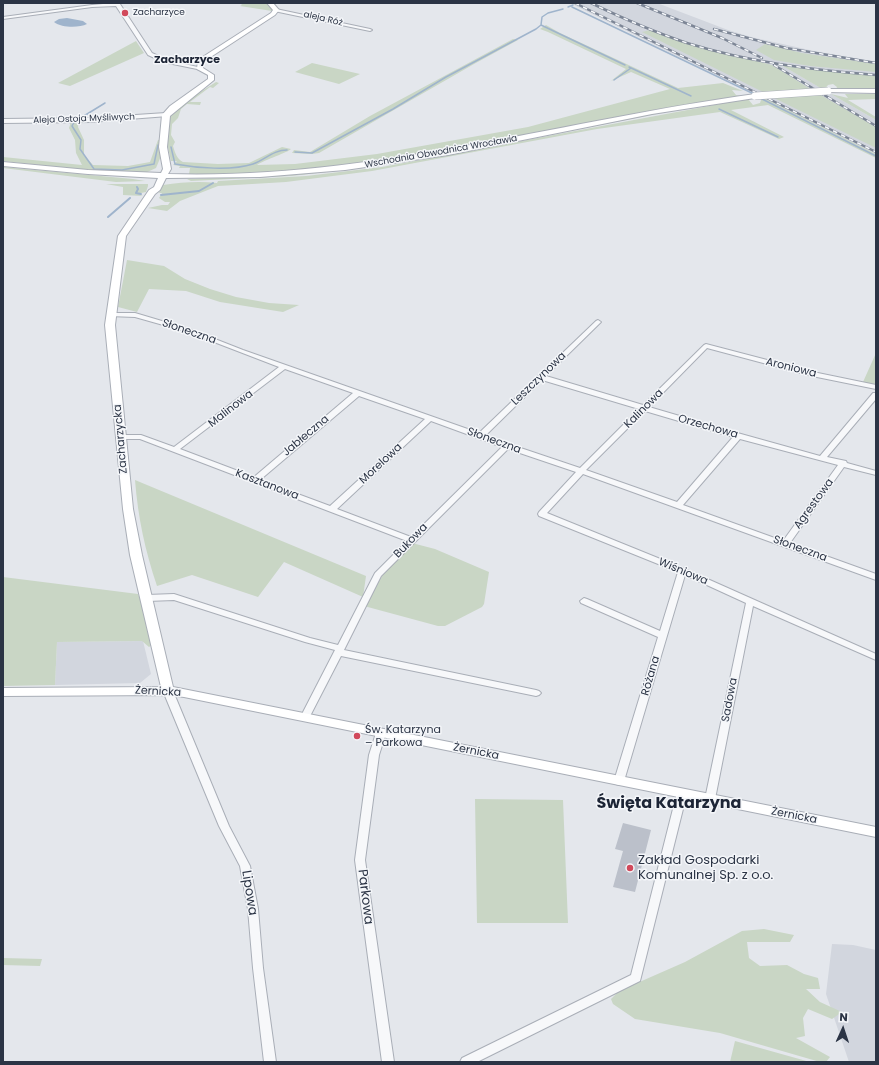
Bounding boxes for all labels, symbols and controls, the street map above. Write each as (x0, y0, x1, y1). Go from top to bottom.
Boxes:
marker: Zacharzyce (120, 8, 130, 18)
place label: Zacharzyce (133, 8, 185, 18)
street label: aleja Róż (302, 9, 344, 29)
district label: Zacharzyce (154, 53, 220, 67)
street label: Aleja Ostoja Myśliwych (33, 112, 135, 126)
street label: Wschodnia Obwodnica Wrocławia (364, 133, 518, 171)
street label: Słoneczna (160, 317, 218, 347)
street label: Leszczynowa (509, 350, 569, 408)
street label: Aroniowa (764, 355, 818, 381)
street label: Kalinowa (622, 387, 666, 431)
street label: Malinowa (206, 388, 256, 430)
street label: Zacharzycka (111, 404, 131, 474)
street label: Orzechowa (676, 412, 740, 442)
street label: Jabłeczna (280, 413, 332, 459)
street label: Słoneczna (465, 425, 523, 457)
street label: Morelowa (357, 441, 405, 487)
street label: Kasztanowa (233, 467, 301, 503)
street label: Agrestowa (791, 476, 837, 532)
street label: Bukowa (391, 521, 431, 561)
street label: Słoneczna (771, 533, 829, 565)
street label: Wiśniowa (656, 556, 710, 588)
street label: Różana (639, 655, 663, 697)
street label: Sadowa (719, 677, 741, 723)
street label: Żernicka (134, 684, 182, 700)
place label: Św. Katarzyna – Parkowa (365, 723, 441, 749)
marker: Św. Katarzyna – Parkowa (352, 731, 362, 741)
street label: Żernicka (452, 741, 500, 763)
district label: Święta Katarzyna (597, 794, 741, 814)
street label: Żernicka (770, 805, 818, 827)
place label: Zakład Gospodarki Komunalnej Sp. z o.o. (638, 853, 773, 884)
marker: Zakład Gospodarki Komunalnej Sp. z o.o. (625, 863, 635, 873)
street label: Parkowa (354, 868, 376, 926)
street label: Lipowa (238, 869, 260, 917)
north arrow (823, 1009, 863, 1049)
text: N (839, 1009, 848, 1025)

